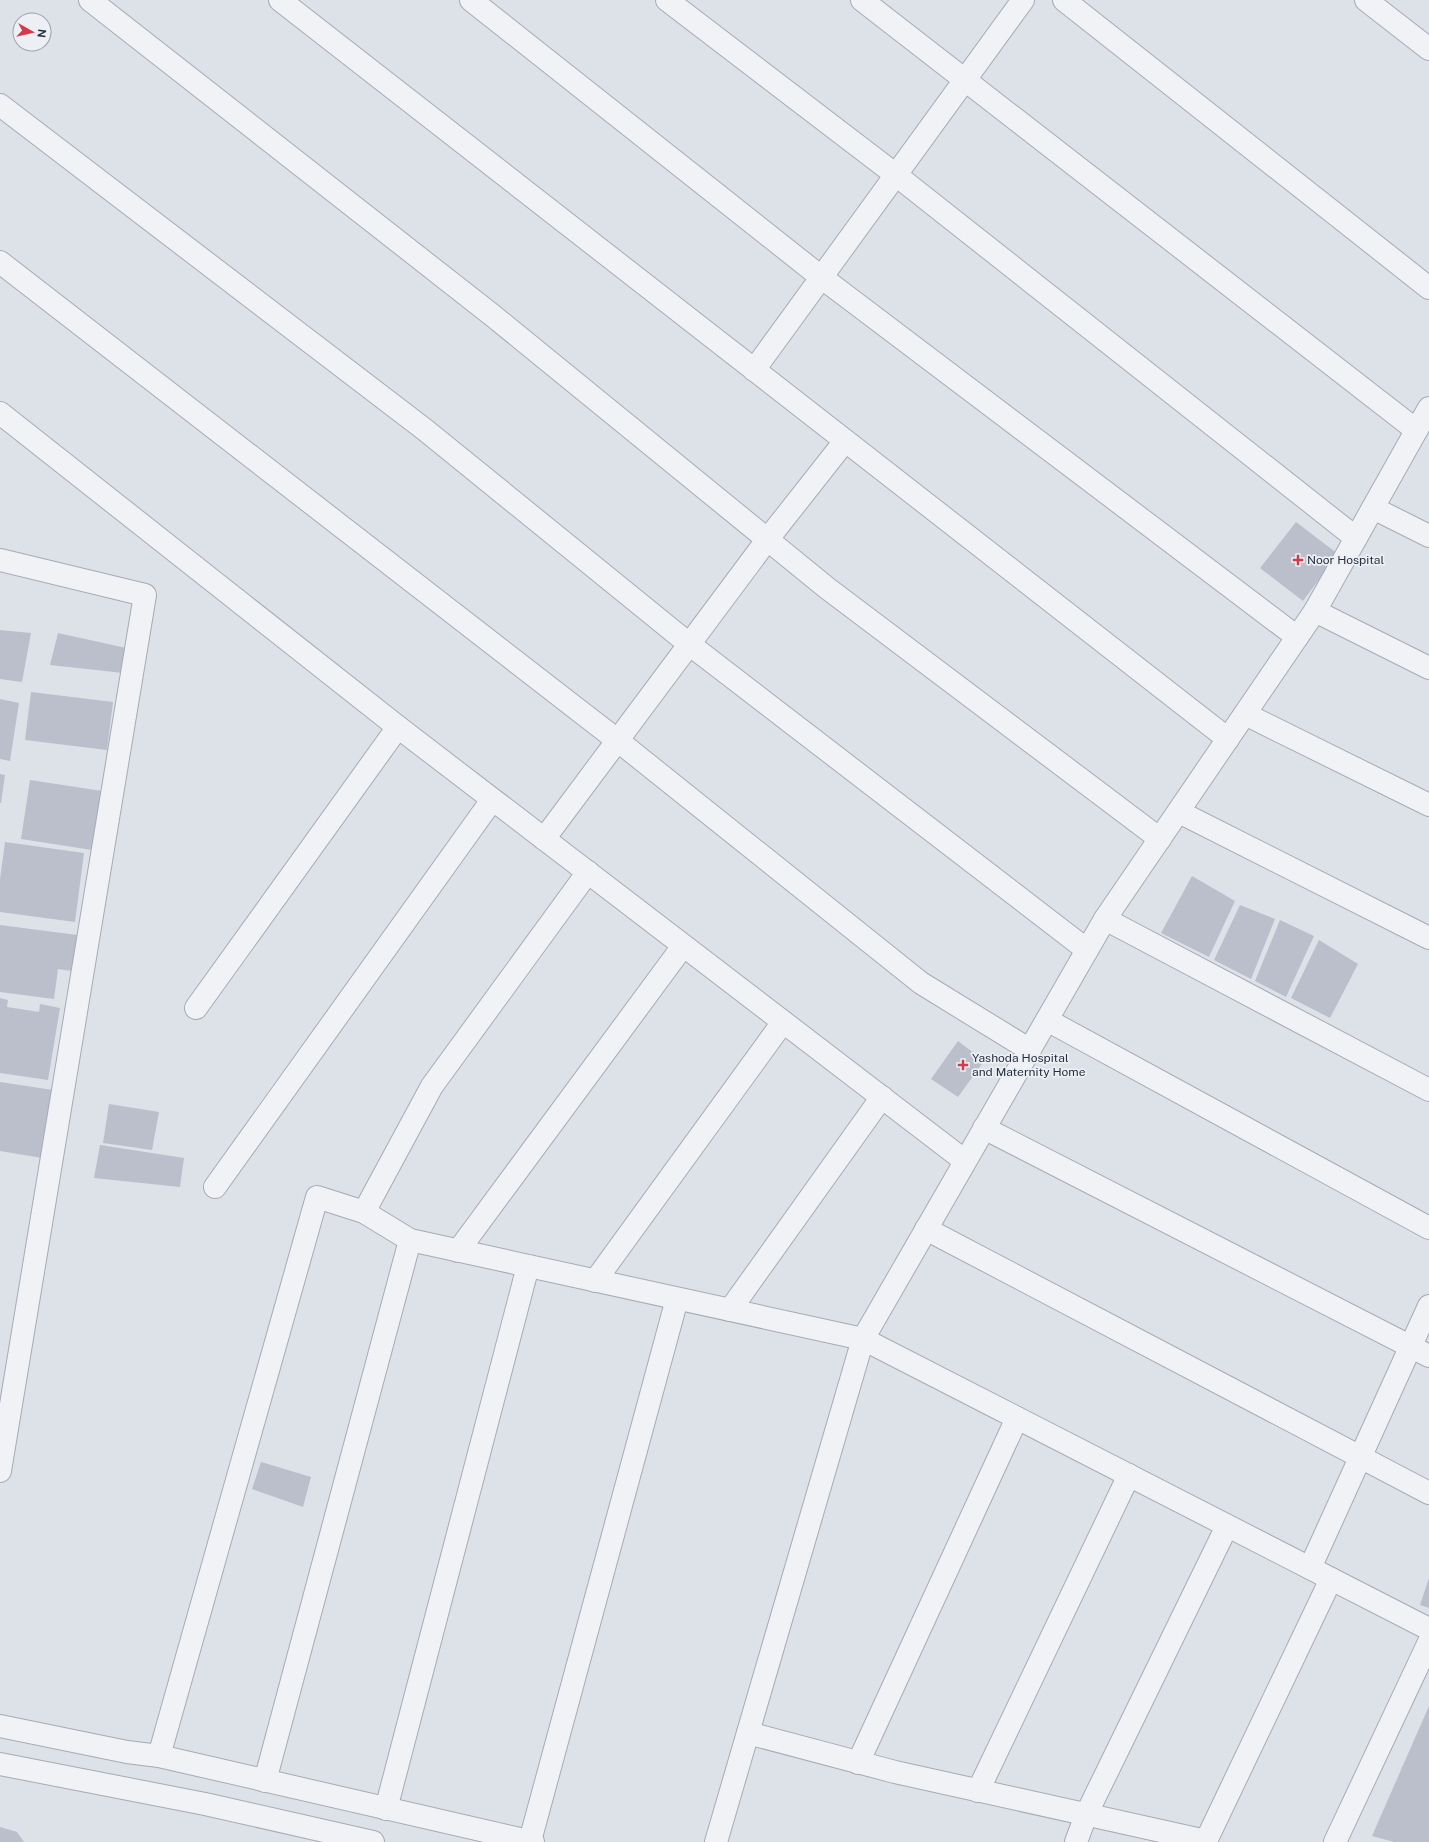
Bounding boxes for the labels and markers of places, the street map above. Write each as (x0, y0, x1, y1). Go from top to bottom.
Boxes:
place label: Noor Hospital (1307, 553, 1384, 567)
marker: Noor Hospital (1292, 554, 1304, 566)
place label: Yashoda Hospital and Maternity Home (972, 1051, 1086, 1079)
marker: Yashoda Hospital and Maternity Home (957, 1059, 969, 1071)

